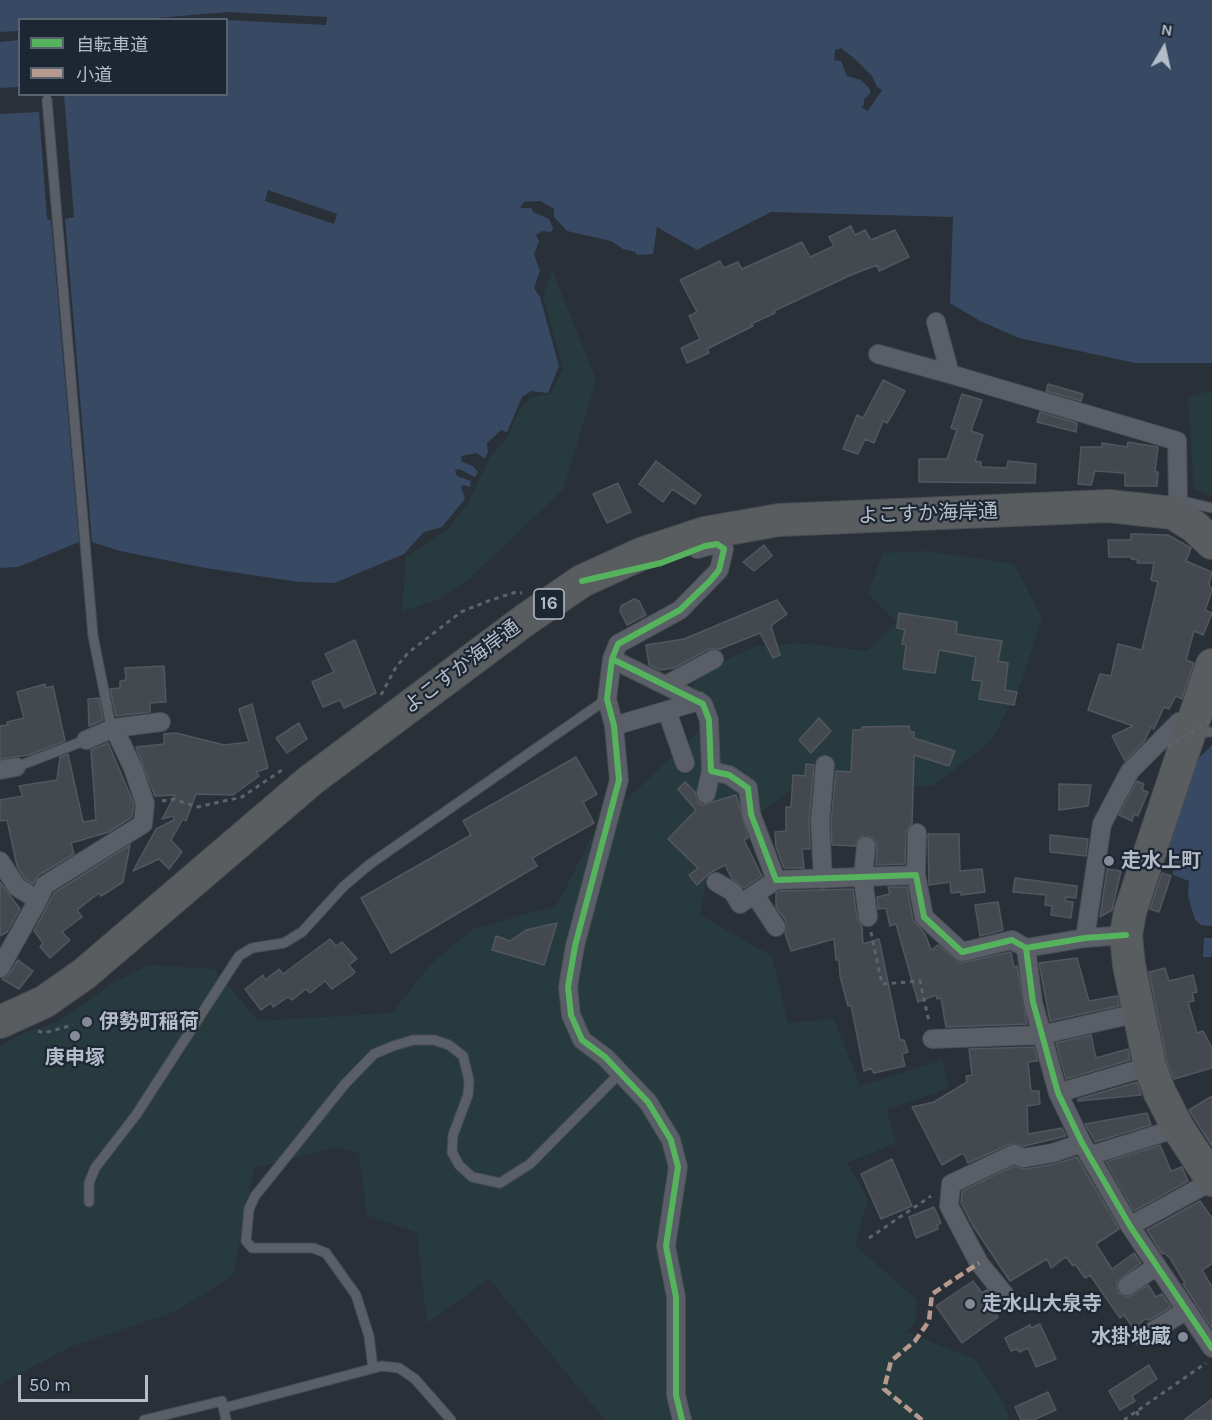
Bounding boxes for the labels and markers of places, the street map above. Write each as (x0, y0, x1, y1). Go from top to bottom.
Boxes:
place label: 走水上町 (1121, 849, 1201, 873)
marker: 走水上町 (1102, 854, 1116, 868)
place label: 伊勢町稲荷 (99, 1010, 199, 1034)
marker: 伊勢町稲荷 (80, 1015, 94, 1029)
marker: 庚申塚 (68, 1029, 82, 1043)
place label: 庚申塚 (45, 1046, 105, 1070)
place label: 走水山大泉寺 (982, 1292, 1102, 1316)
marker: 走水山大泉寺 (963, 1297, 977, 1311)
place label: 水掛地蔵 (1091, 1325, 1171, 1349)
marker: 水掛地蔵 (1176, 1330, 1190, 1344)

